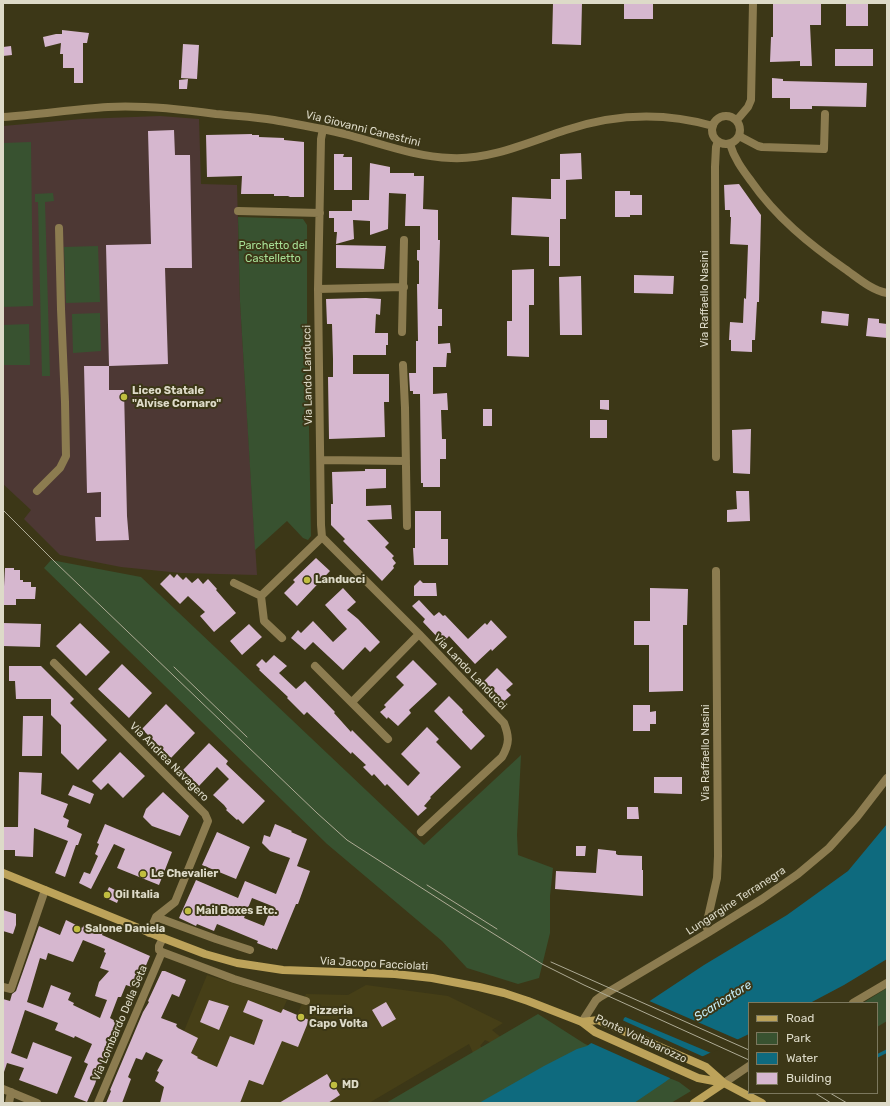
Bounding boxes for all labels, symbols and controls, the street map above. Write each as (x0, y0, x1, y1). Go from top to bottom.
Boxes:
street label: Via Giovanni Canestrini (304, 108, 422, 150)
park label: Parchetto del Castelletto (239, 239, 307, 265)
street label: Via Raffaello Nasini (698, 250, 712, 348)
street label: Via Lando Landucci (301, 325, 315, 425)
place label: Liceo Statale "Alvise Cornaro" (132, 384, 221, 410)
marker: Liceo Statale "Alvise Cornaro" (119, 392, 129, 402)
place label: Landucci (315, 573, 365, 587)
marker: Landucci (302, 575, 312, 585)
street label: Via Lando Landucci (431, 631, 509, 713)
street label: Via Raffaello Nasini (699, 704, 713, 802)
street label: Via Andrea Navagero (127, 720, 211, 804)
street label: Lungargine Terranegra (684, 864, 788, 938)
place label: Le Chevalier (151, 867, 218, 881)
marker: Le Chevalier (138, 869, 148, 879)
place label: Oil Italia (115, 888, 159, 902)
marker: Oil Italia (102, 890, 112, 900)
place label: Mail Boxes Etc. (196, 904, 277, 918)
marker: Mail Boxes Etc. (183, 906, 193, 916)
place label: Salone Daniela (85, 922, 165, 936)
marker: Salone Daniela (72, 924, 82, 934)
street label: Via Jacopo Facciolati (319, 955, 429, 973)
street label: Via Lombardo Della Seta (90, 963, 150, 1083)
water label: Scaricatore (692, 978, 754, 1024)
legend (748, 1002, 878, 1094)
place label: Pizzeria Capo Volta (309, 1004, 368, 1030)
text: Road (786, 1011, 814, 1025)
marker: Pizzeria Capo Volta (296, 1012, 306, 1022)
street label: Ponte Voltabarozzo (593, 1012, 689, 1066)
text: Park (786, 1031, 811, 1045)
text: Water (786, 1051, 818, 1065)
text: Building (786, 1071, 832, 1085)
place label: MD (342, 1078, 359, 1092)
marker: MD (329, 1080, 339, 1090)

